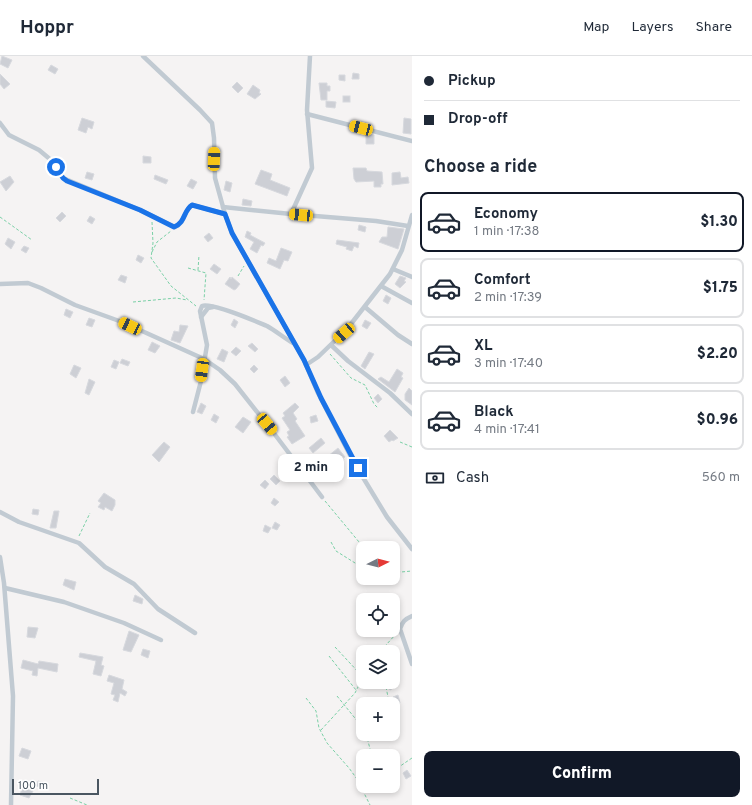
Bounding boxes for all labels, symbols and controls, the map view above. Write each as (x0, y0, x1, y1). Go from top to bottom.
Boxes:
text: Hoppr (20, 16, 74, 40)
text: Map (583, 19, 609, 36)
text: Layers (631, 19, 673, 36)
text: Share (695, 19, 732, 36)
text: Pickup (448, 72, 496, 91)
text: Drop-off (448, 110, 508, 129)
car (348, 119, 374, 137)
car (208, 147, 220, 171)
text: Choose a ride (424, 156, 537, 179)
route start (47, 158, 65, 176)
icon: car (426, 204, 462, 240)
text: Economy (474, 205, 538, 224)
car (289, 208, 313, 222)
text: $1.30 (700, 213, 738, 232)
text: 1 min · 17:38 (474, 224, 539, 240)
icon: car (426, 270, 462, 306)
text: Comfort (474, 271, 531, 290)
text: $1.75 (703, 279, 738, 298)
text: 2 min · 17:39 (474, 290, 542, 306)
car (117, 315, 143, 337)
car (331, 321, 357, 345)
icon: car (426, 336, 462, 372)
text: XL (474, 337, 492, 356)
text: $2.20 (697, 345, 738, 364)
text: 3 min · 17:40 (474, 356, 543, 372)
car (194, 357, 210, 383)
icon: car (426, 402, 462, 438)
text: Black (474, 403, 514, 422)
car (255, 411, 279, 437)
text: $0.96 (697, 411, 738, 430)
text: 4 min · 17:41 (474, 422, 540, 438)
callout: 2 min (278, 454, 344, 482)
route end (349, 459, 367, 477)
text: 2 min (294, 460, 328, 476)
icon: cash (424, 467, 446, 489)
text: Cash (456, 469, 489, 488)
text: 560 m (702, 470, 740, 486)
north arrow (356, 541, 400, 585)
map controls (356, 541, 400, 793)
button: locate (356, 593, 400, 637)
button: layers (356, 645, 400, 689)
button: + (356, 697, 400, 741)
button: − (356, 749, 400, 793)
button: Confirm (424, 751, 740, 797)
scale bar (12, 777, 99, 796)
text: 100 m (18, 779, 48, 793)

